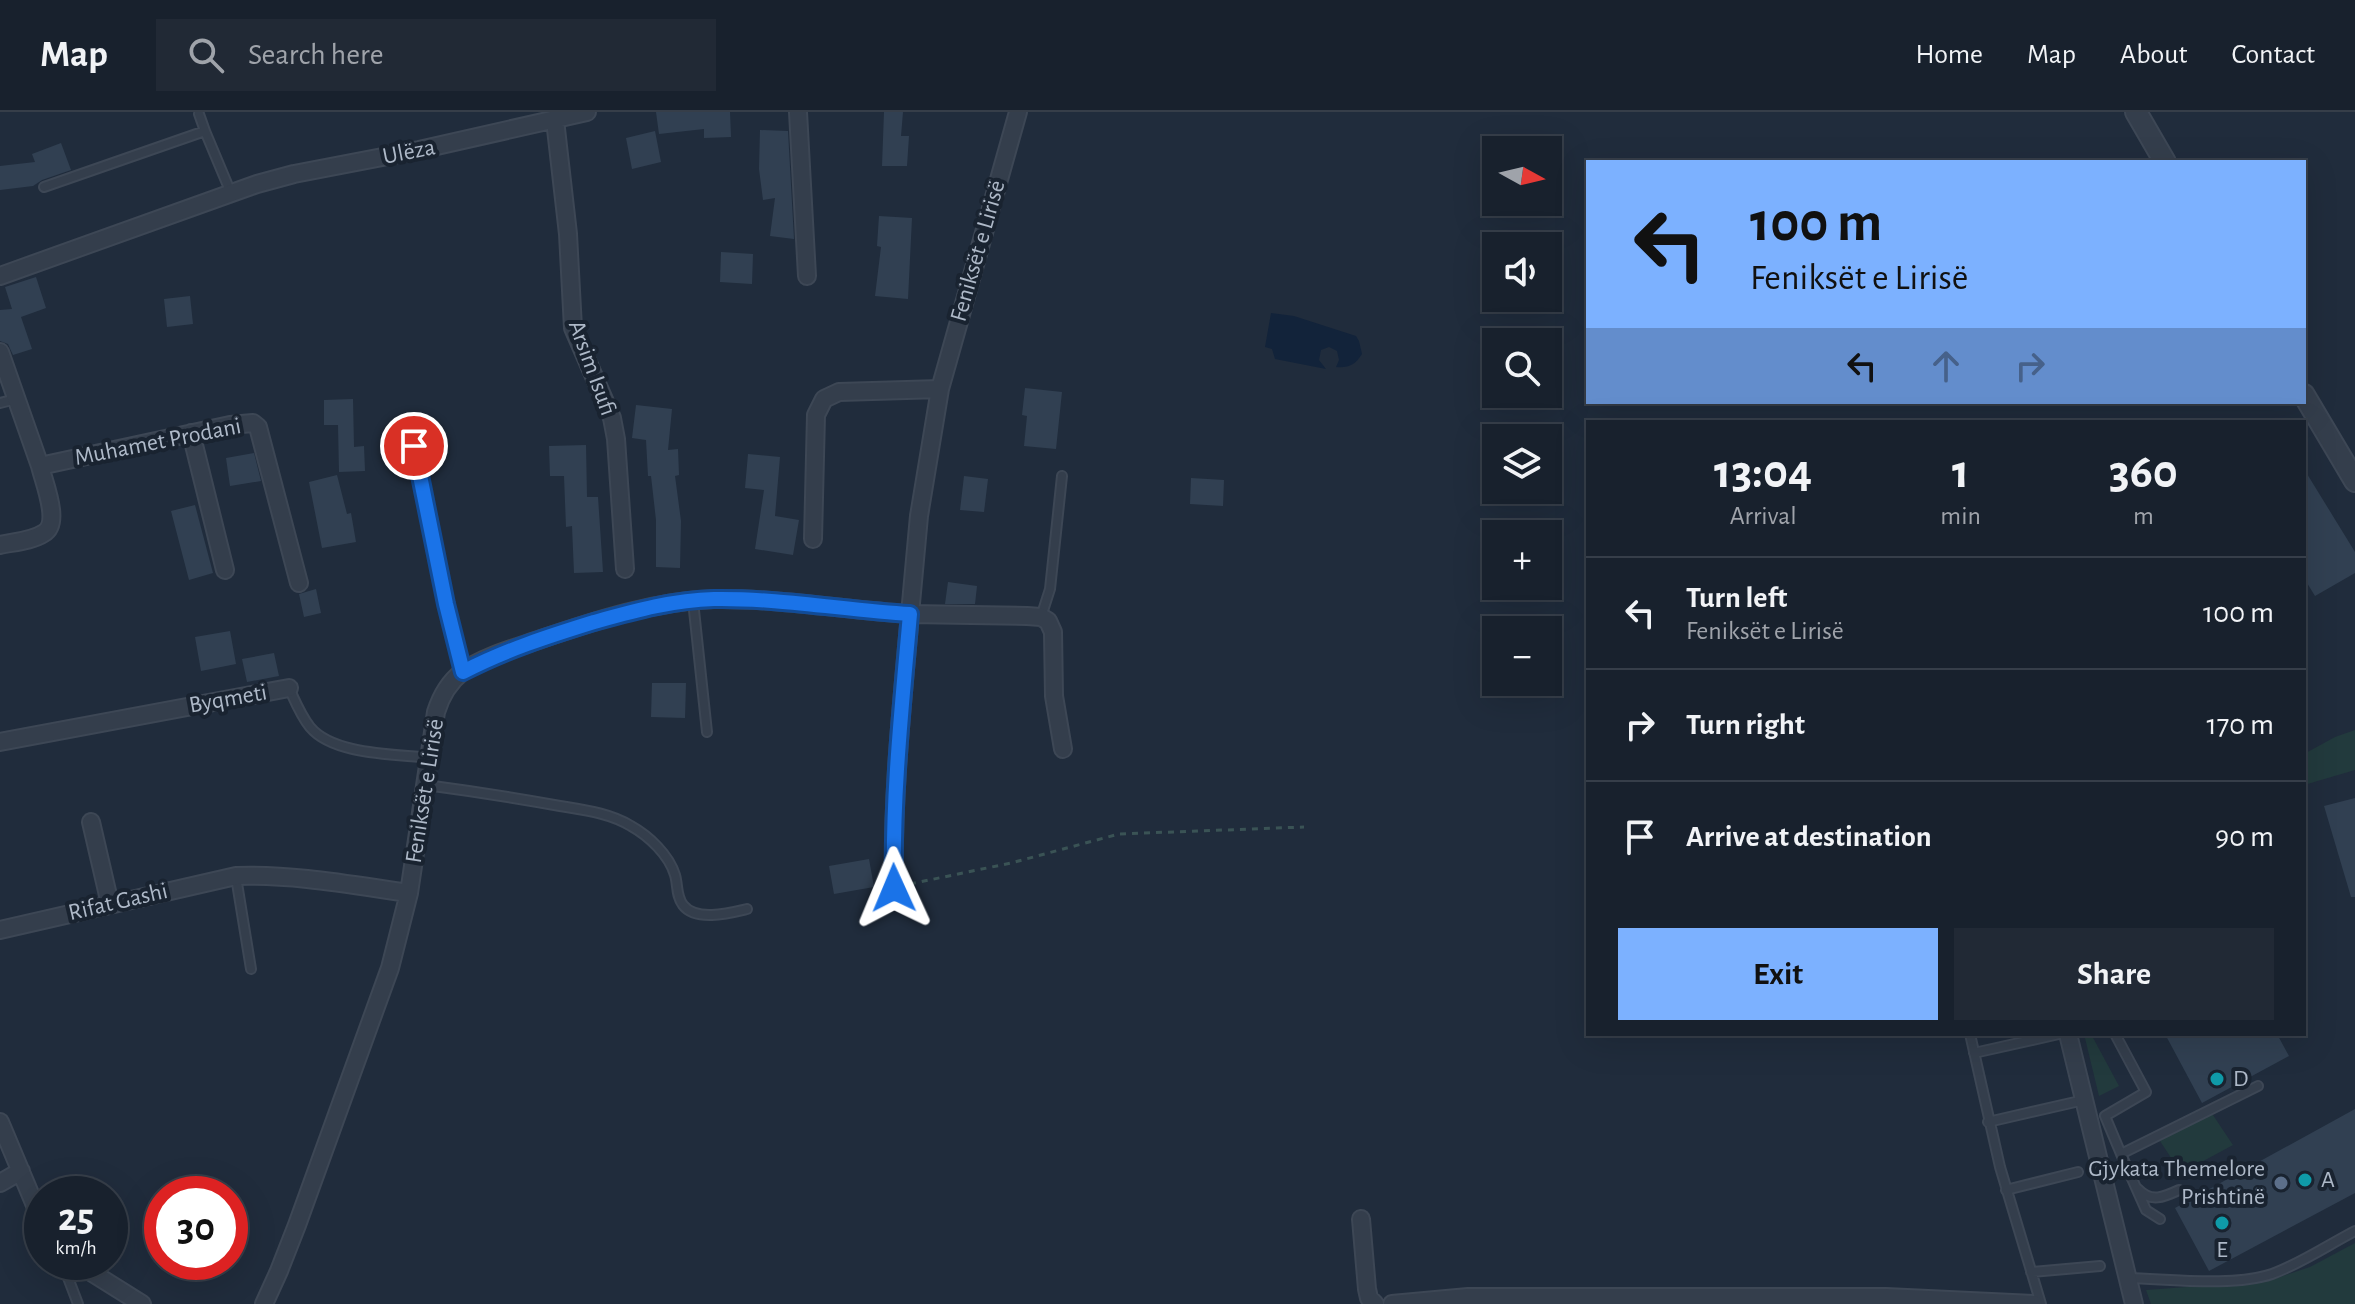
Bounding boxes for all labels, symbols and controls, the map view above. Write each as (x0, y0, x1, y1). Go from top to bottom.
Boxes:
search box (156, 19, 716, 91)
icon: search (184, 33, 228, 77)
text: Map (40, 36, 108, 74)
text: Search here (248, 40, 384, 70)
text: Home (1916, 41, 1983, 69)
text: Map (2027, 41, 2076, 69)
text: About (2120, 41, 2188, 69)
text: Contact (2232, 41, 2315, 69)
street label: Ulëza (381, 135, 437, 169)
north arrow (1482, 136, 1562, 216)
map controls (1482, 136, 1562, 696)
street label: Feniksët e Lirisë (946, 178, 1010, 324)
icon: left (1618, 192, 1722, 296)
text: 100 m (1750, 195, 1882, 251)
button: sound (1482, 232, 1562, 312)
text: Feniksët e Lirisë (1750, 260, 1968, 296)
street label: Arsim Isufi (564, 317, 620, 419)
button: search (1482, 328, 1562, 408)
icon: left (1840, 344, 1884, 388)
icon: ahead (1924, 344, 1968, 388)
icon: right (2008, 344, 2052, 388)
pin (380, 412, 448, 480)
street label: Muhamet Prodani (73, 414, 243, 470)
icon: arrive (392, 424, 436, 468)
button: layers (1482, 424, 1562, 504)
text: 13:04 (1714, 449, 1812, 497)
text: 1 (1952, 449, 1969, 497)
text: 360 (2109, 449, 2178, 497)
text: Arrival (1730, 503, 1797, 529)
text: min (1940, 503, 1981, 529)
text: m (2133, 503, 2154, 529)
button: + (1482, 520, 1562, 600)
text: Turn left (1686, 583, 1787, 613)
icon: left (1618, 591, 1662, 635)
text: 100 m (2203, 598, 2274, 628)
button: − (1482, 616, 1562, 696)
text: Feniksët e Lirisë (1686, 618, 1844, 644)
street label: Byqmeti (187, 680, 269, 718)
icon: right (1618, 703, 1662, 747)
text: Turn right (1686, 710, 1805, 740)
text: 170 m (2206, 710, 2274, 740)
street label: Feniksët e Lirisë (402, 717, 448, 865)
icon: arrive (1618, 815, 1662, 859)
text: Arrive at destination (1686, 822, 1932, 852)
text: 90 m (2215, 822, 2274, 852)
position arrow (852, 846, 936, 930)
street label: Rifat Gashi (66, 879, 170, 925)
button: Exit (1618, 928, 1938, 1020)
button: Share (1954, 928, 2274, 1020)
place label: D (2233, 1067, 2249, 1091)
marker: D (2208, 1070, 2226, 1088)
place label: Gjykata Themelore Prishtinë (2088, 1157, 2265, 1209)
place label: A (2321, 1168, 2335, 1192)
marker: A (2296, 1171, 2314, 1189)
marker: Gjykata Themelore Prishtinë (2272, 1174, 2290, 1192)
speed limit sign: 30 (144, 1176, 248, 1280)
text: 25 (58, 1198, 94, 1238)
marker: E (2213, 1214, 2231, 1232)
text: km/h (55, 1238, 97, 1258)
place label: E (2216, 1238, 2228, 1262)

